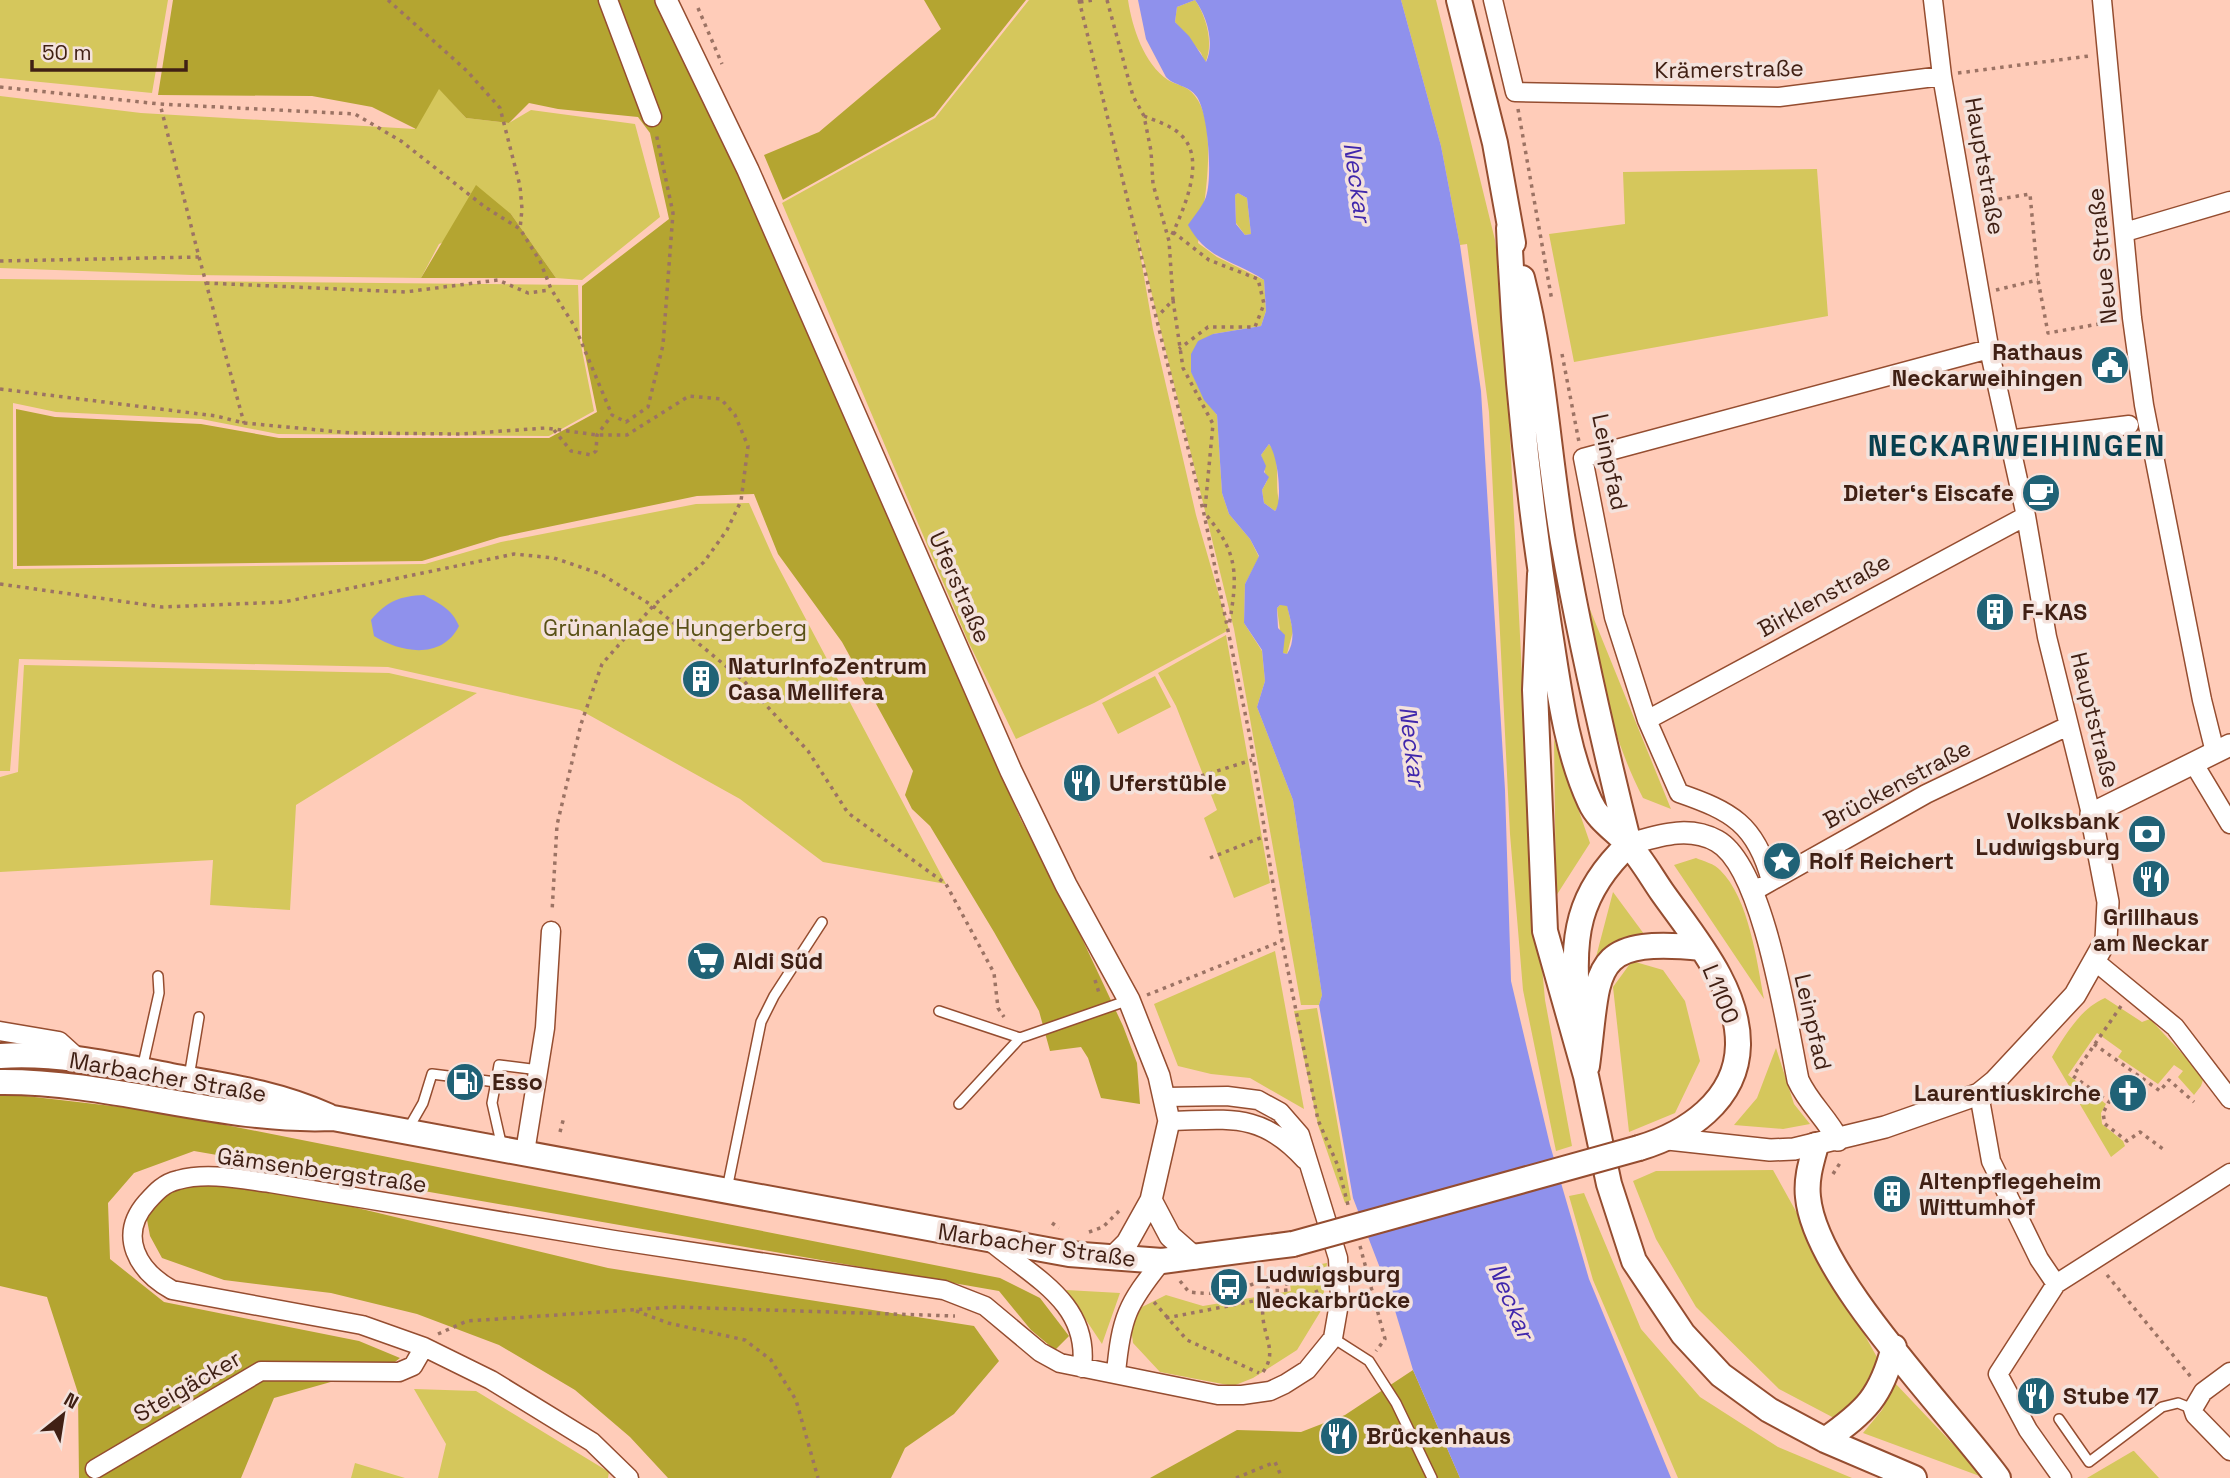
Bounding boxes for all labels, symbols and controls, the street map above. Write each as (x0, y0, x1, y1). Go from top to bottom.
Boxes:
scale bar (32, 28, 186, 72)
text: 50 m (42, 39, 92, 66)
street label: Krämerstraße (1654, 53, 1804, 85)
street label: Hauptstraße (1958, 95, 2012, 237)
water label: Neckar (1337, 140, 1379, 227)
street label: Neue Straße (2080, 186, 2124, 326)
place label: Rathaus Neckarweihingen (1892, 337, 2083, 393)
public building icon: Rathaus Neckarweihingen (2089, 344, 2131, 386)
street label: Leinpfad (1585, 411, 1635, 513)
district label: NECKARWEIHINGEN (1868, 426, 2166, 465)
cafe icon: Dieter‘s Eiscafe (2020, 472, 2062, 514)
place label: Dieter‘s Eiscafe (1843, 478, 2014, 508)
street label: Uferstraße (922, 527, 998, 647)
street label: Birklenstraße (1752, 546, 1896, 644)
building icon: F-KAS (1974, 591, 2016, 633)
place label: F-KAS (2022, 597, 2087, 627)
park label: Grünanlage Hungerberg (543, 613, 807, 643)
street label: Hauptstraße (2064, 649, 2126, 791)
place label: NaturInfoZentrum Casa Mellifera (728, 651, 927, 707)
building icon: NaturInfoZentrum Casa Mellifera (680, 658, 722, 700)
water label: Neckar (1392, 704, 1433, 790)
street label: Brückenstraße (1818, 732, 1976, 836)
restaurant icon: Uferstüble (1061, 762, 1103, 804)
place label: Uferstüble (1109, 768, 1227, 798)
place label: Volksbank Ludwigsburg (1976, 806, 2120, 862)
bank icon: Volksbank Ludwigsburg (2126, 813, 2168, 855)
place icon: Rolf Reichert (1761, 840, 1803, 882)
place label: Rolf Reichert (1809, 846, 1954, 876)
restaurant icon: Grillhaus am Neckar (2130, 858, 2172, 900)
place label: Grillhaus am Neckar (2093, 902, 2209, 958)
supermarket icon: Aldi Süd (685, 940, 727, 982)
place label: Aldi Süd (733, 946, 823, 976)
street label: L1100 (1696, 960, 1746, 1028)
street label: Leinpfad (1787, 971, 1839, 1073)
street label: Marbacher Straße (67, 1045, 269, 1109)
fuel station icon: Esso (444, 1061, 486, 1103)
place label: Esso (492, 1067, 543, 1097)
church icon: Laurentiuskirche (2107, 1072, 2149, 1114)
place label: Laurentiuskirche (1914, 1078, 2101, 1108)
street label: Gämsenbergstraße (215, 1140, 429, 1200)
place label: Altenpflegeheim Wittumhof (1919, 1166, 2101, 1222)
building icon: Altenpflegeheim Wittumhof (1871, 1173, 1913, 1215)
street label: Marbacher Straße (936, 1216, 1138, 1274)
water label: Neckar (1482, 1258, 1543, 1346)
place label: Ludwigsburg Neckarbrücke (1256, 1259, 1410, 1315)
bus stop icon: Ludwigsburg Neckarbrücke (1208, 1266, 1250, 1308)
street label: Steigäcker (128, 1343, 246, 1429)
restaurant icon: Stube 17 (2015, 1375, 2057, 1417)
north arrow (28, 1380, 98, 1450)
place label: Stube 17 (2063, 1381, 2159, 1411)
text: N (59, 1387, 83, 1415)
restaurant icon: Brückenhaus (1318, 1415, 1360, 1457)
place label: Brückenhaus (1366, 1421, 1511, 1451)

